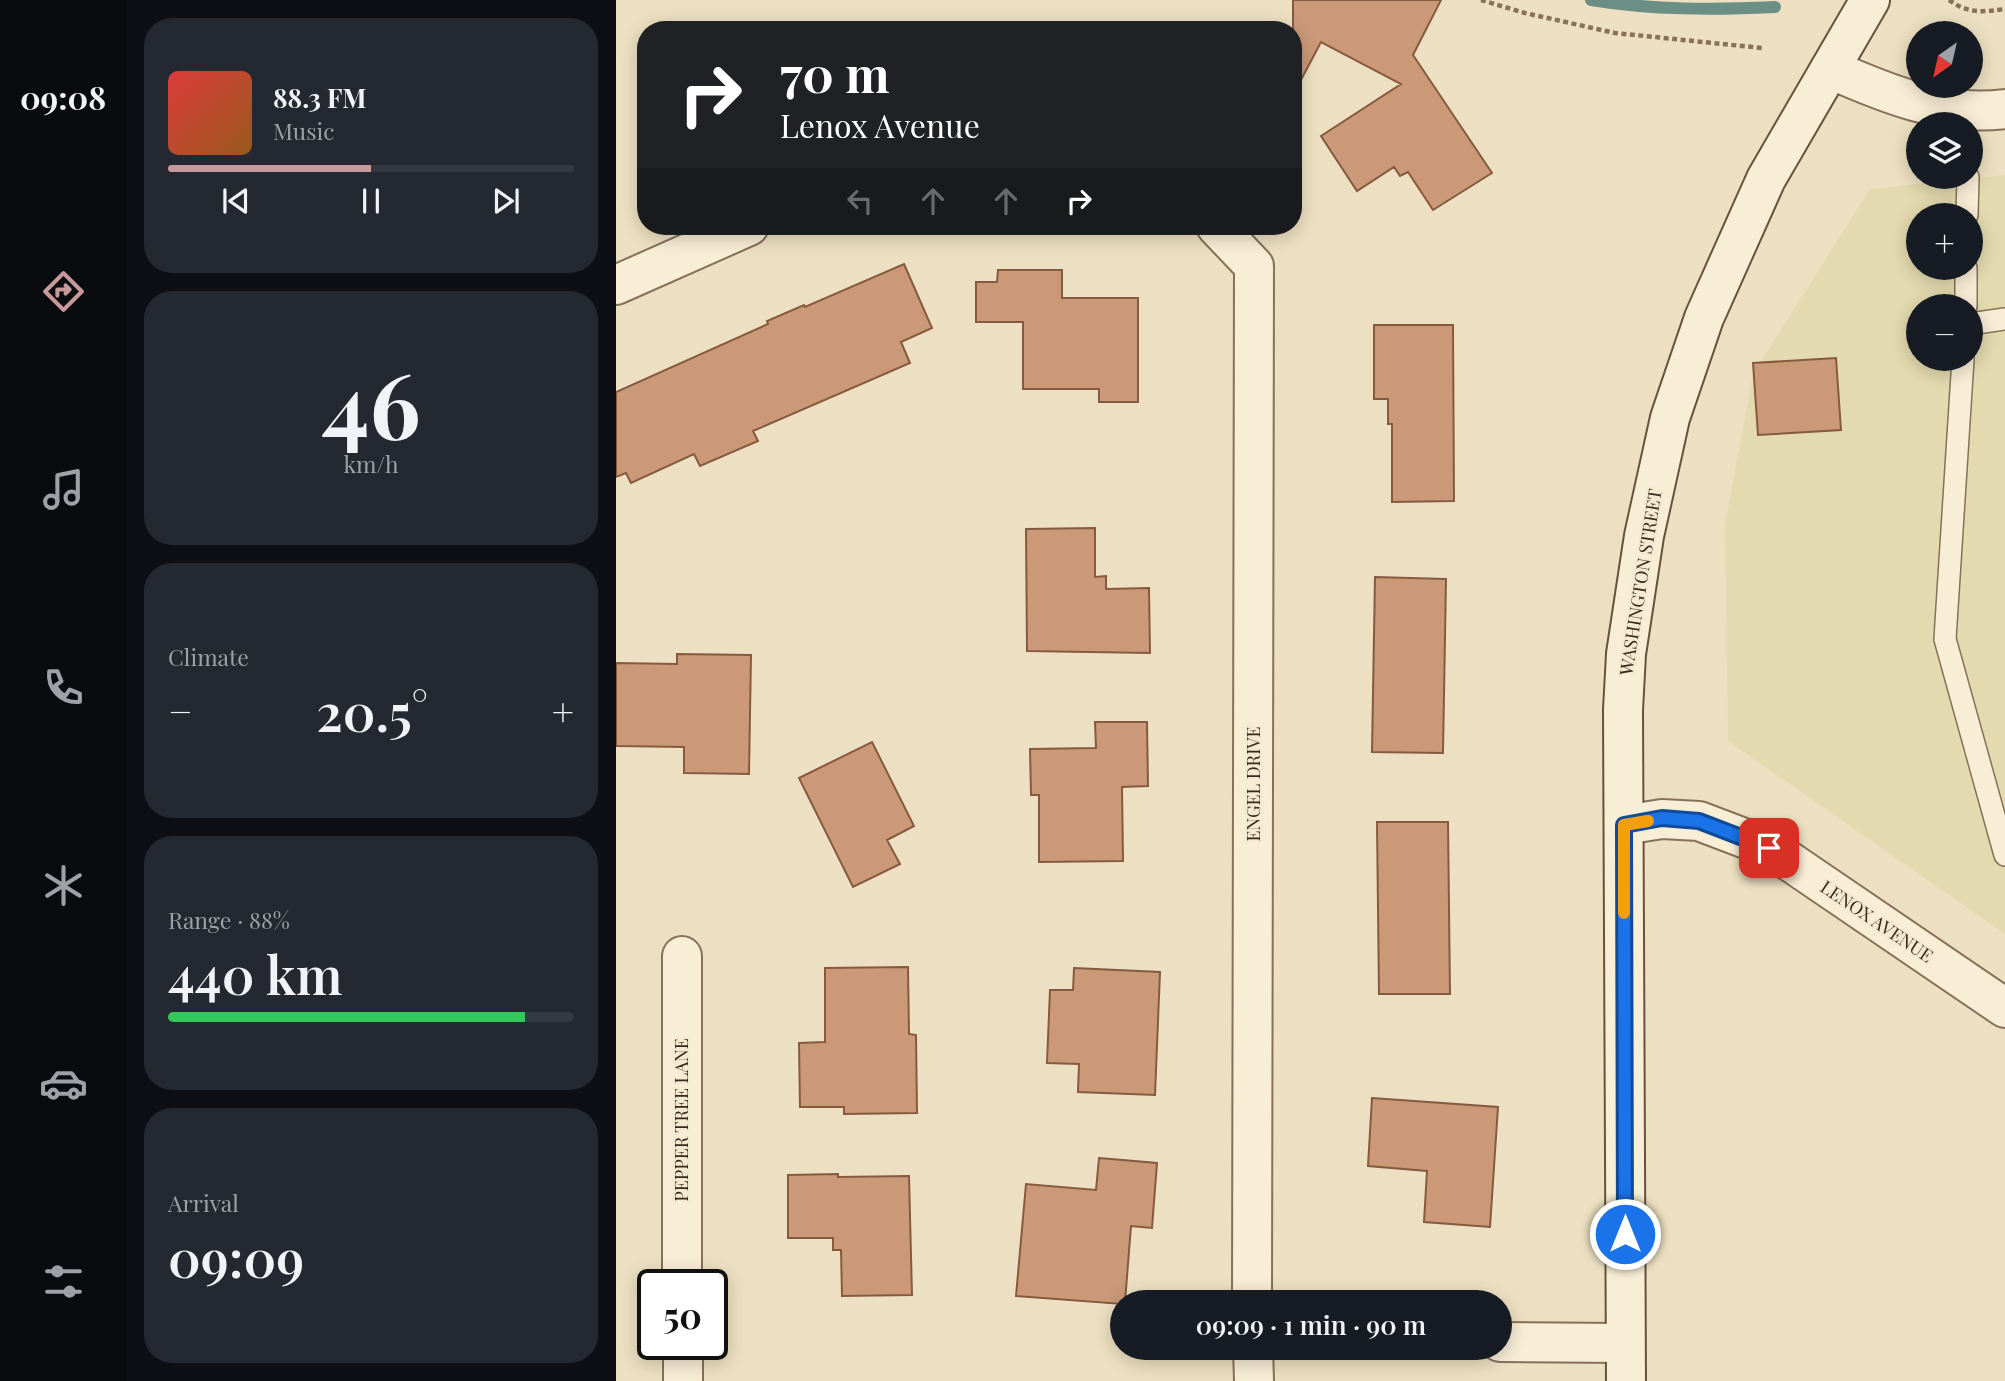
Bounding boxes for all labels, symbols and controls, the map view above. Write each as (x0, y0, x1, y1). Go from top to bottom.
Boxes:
north arrow (1906, 21, 1983, 98)
map controls (1906, 21, 1983, 371)
text: 70 m (780, 40, 890, 105)
icon: right (665, 49, 756, 140)
text: 09:08 (20, 75, 106, 118)
text: 88.3 FM (273, 80, 366, 115)
text: Lenox Avenue (780, 103, 980, 146)
button: layers (1906, 112, 1983, 189)
text: Music (273, 115, 334, 146)
icon: previous (217, 182, 255, 220)
icon: pause (352, 182, 390, 220)
icon: next (487, 182, 525, 220)
icon: left (841, 182, 879, 220)
icon: ahead (914, 182, 952, 220)
icon: ahead (987, 182, 1025, 220)
icon: right (1060, 182, 1098, 220)
button: + (1906, 203, 1983, 280)
icon: directions (39, 267, 88, 316)
button: − (1906, 294, 1983, 371)
text: 46 (321, 342, 421, 463)
text: km/h (343, 448, 399, 479)
icon: music (39, 465, 88, 514)
street label: WASHINGTON STREET (1613, 487, 1667, 678)
text: Climate (168, 641, 249, 672)
icon: phone (39, 663, 88, 712)
text: 20.5° (316, 676, 428, 745)
text: − (168, 685, 193, 736)
text: + (552, 685, 574, 736)
street label: ENGEL DRIVE (1241, 726, 1265, 842)
pin (1739, 818, 1799, 878)
icon: arrive (1750, 829, 1788, 867)
icon: climate (39, 861, 88, 910)
street label: LENOX AVENUE (1816, 874, 1938, 968)
text: Range · 88% (168, 904, 290, 935)
text: 440 km (168, 939, 343, 1008)
street label: PEPPER TREE LANE (669, 1038, 693, 1202)
icon: car (39, 1059, 88, 1108)
text: Arrival (168, 1187, 239, 1218)
position arrow (1588, 1197, 1662, 1271)
text: 09:09 (168, 1222, 304, 1291)
icon: filters (39, 1257, 88, 1306)
speed limit sign: 50 (637, 1269, 728, 1360)
text: 09:09 · 1 min · 90 m (1196, 1307, 1426, 1342)

